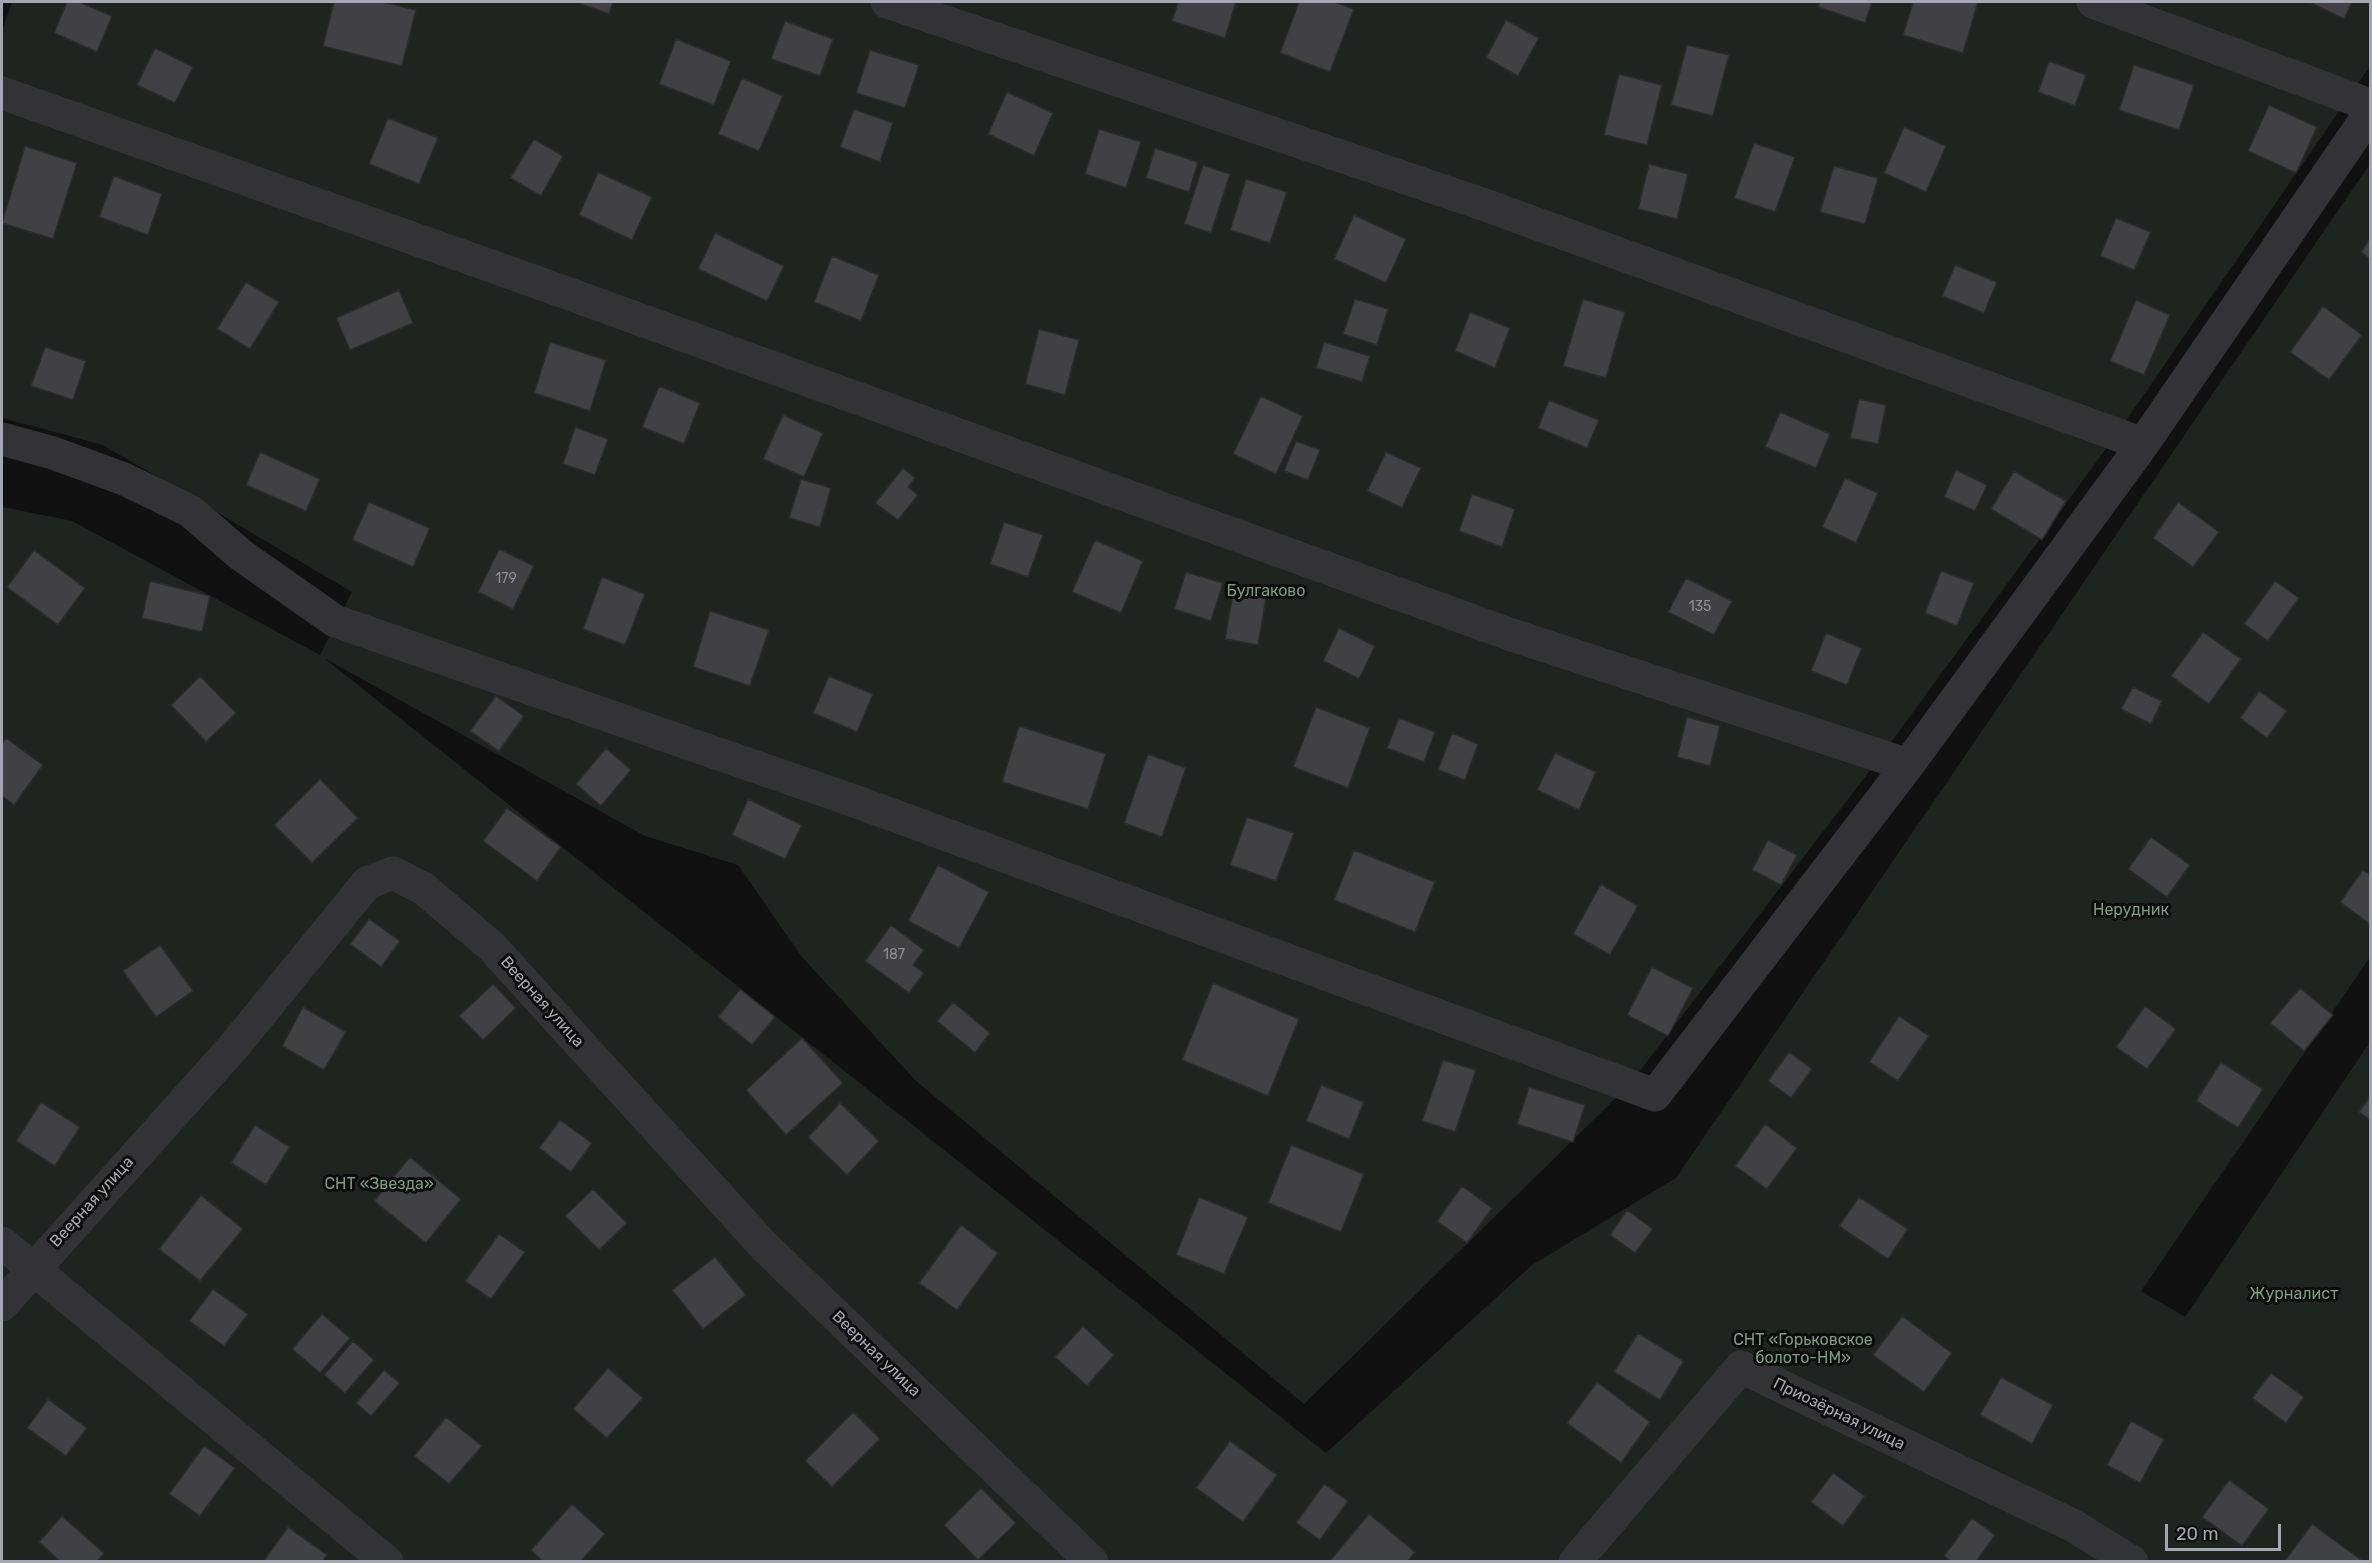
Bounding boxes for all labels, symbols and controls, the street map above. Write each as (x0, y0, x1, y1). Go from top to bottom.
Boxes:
house number: 179 (495, 571, 517, 587)
park label: Булгаково (1226, 581, 1306, 601)
house number: 135 (1689, 599, 1711, 615)
park label: Нерудник (2093, 900, 2169, 920)
house number: 187 (883, 947, 905, 963)
street label: Веерная улица (496, 953, 588, 1051)
street label: Веерная улица (46, 1153, 138, 1251)
park label: СНТ «Звезда» (324, 1174, 434, 1194)
park label: Журналист (2250, 1284, 2338, 1304)
street label: Веерная улица (828, 1307, 924, 1401)
park label: СНТ «Горьковское болото-НМ» (1733, 1330, 1873, 1368)
street label: Приозёрная улица (1770, 1374, 1908, 1454)
scale bar (2168, 1512, 2284, 1550)
text: 20 m (2176, 1523, 2218, 1545)

